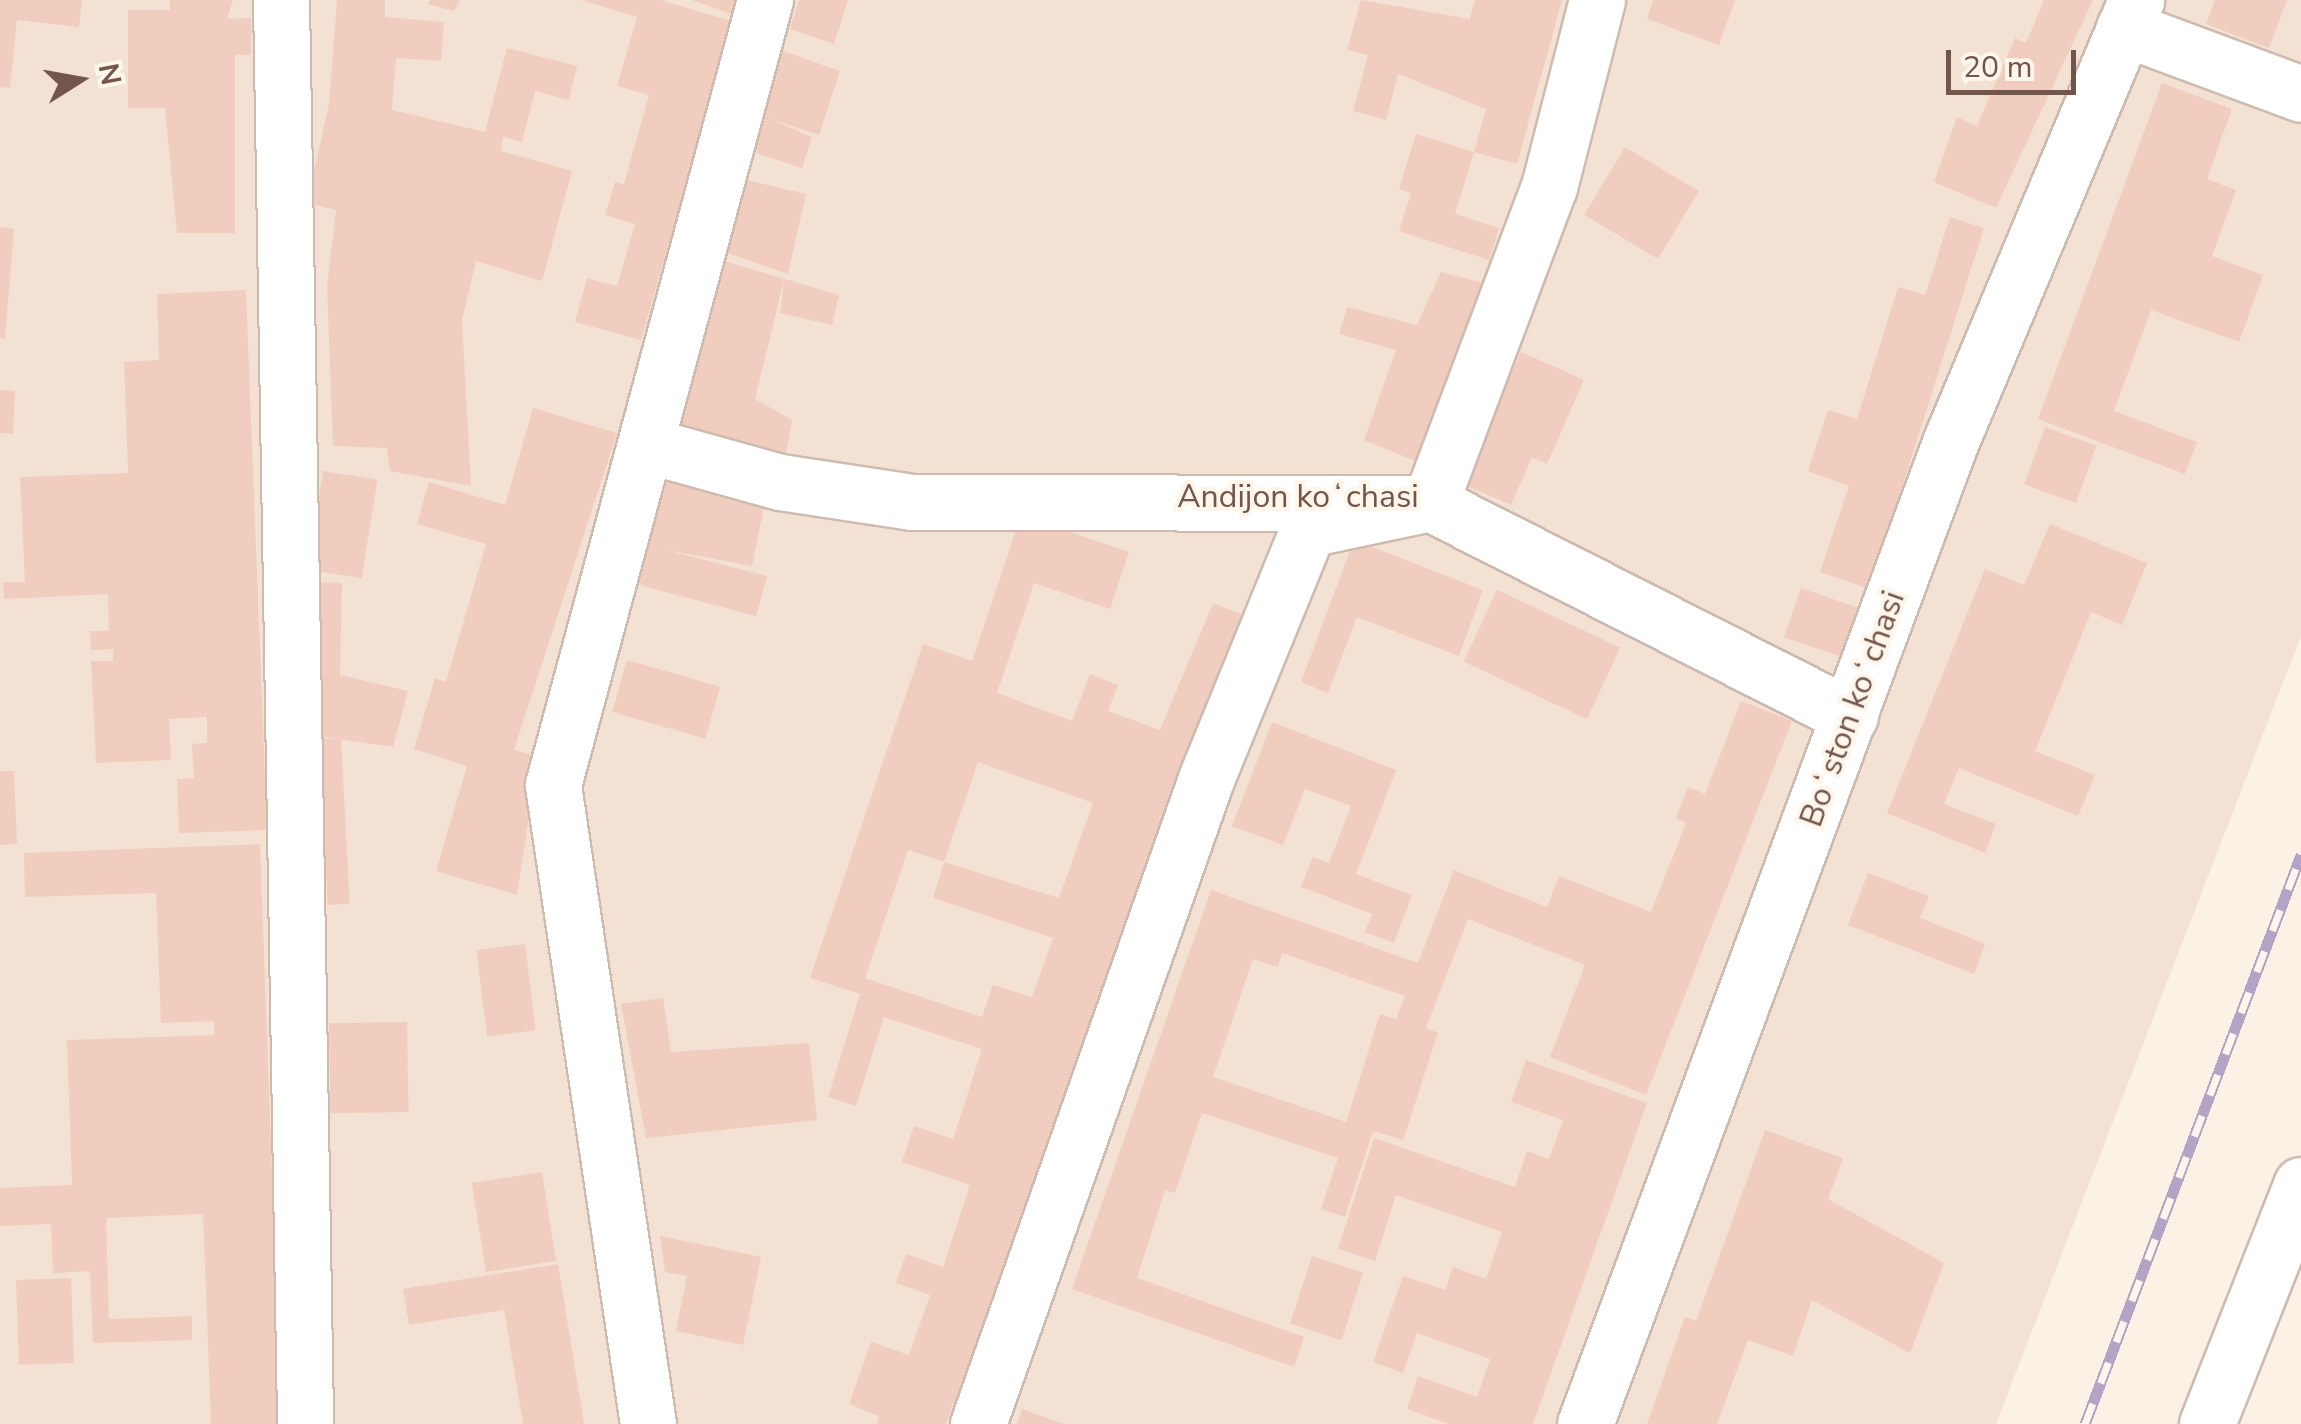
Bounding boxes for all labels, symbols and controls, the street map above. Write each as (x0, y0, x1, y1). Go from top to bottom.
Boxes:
north arrow (30, 30, 130, 130)
scale bar (1951, 30, 2081, 92)
text: 20 m (1963, 47, 2032, 88)
text: N (89, 60, 130, 88)
street label: Andijon koʻchasi (1177, 478, 1419, 516)
street label: Boʻston koʻchasi (1793, 586, 1913, 832)

